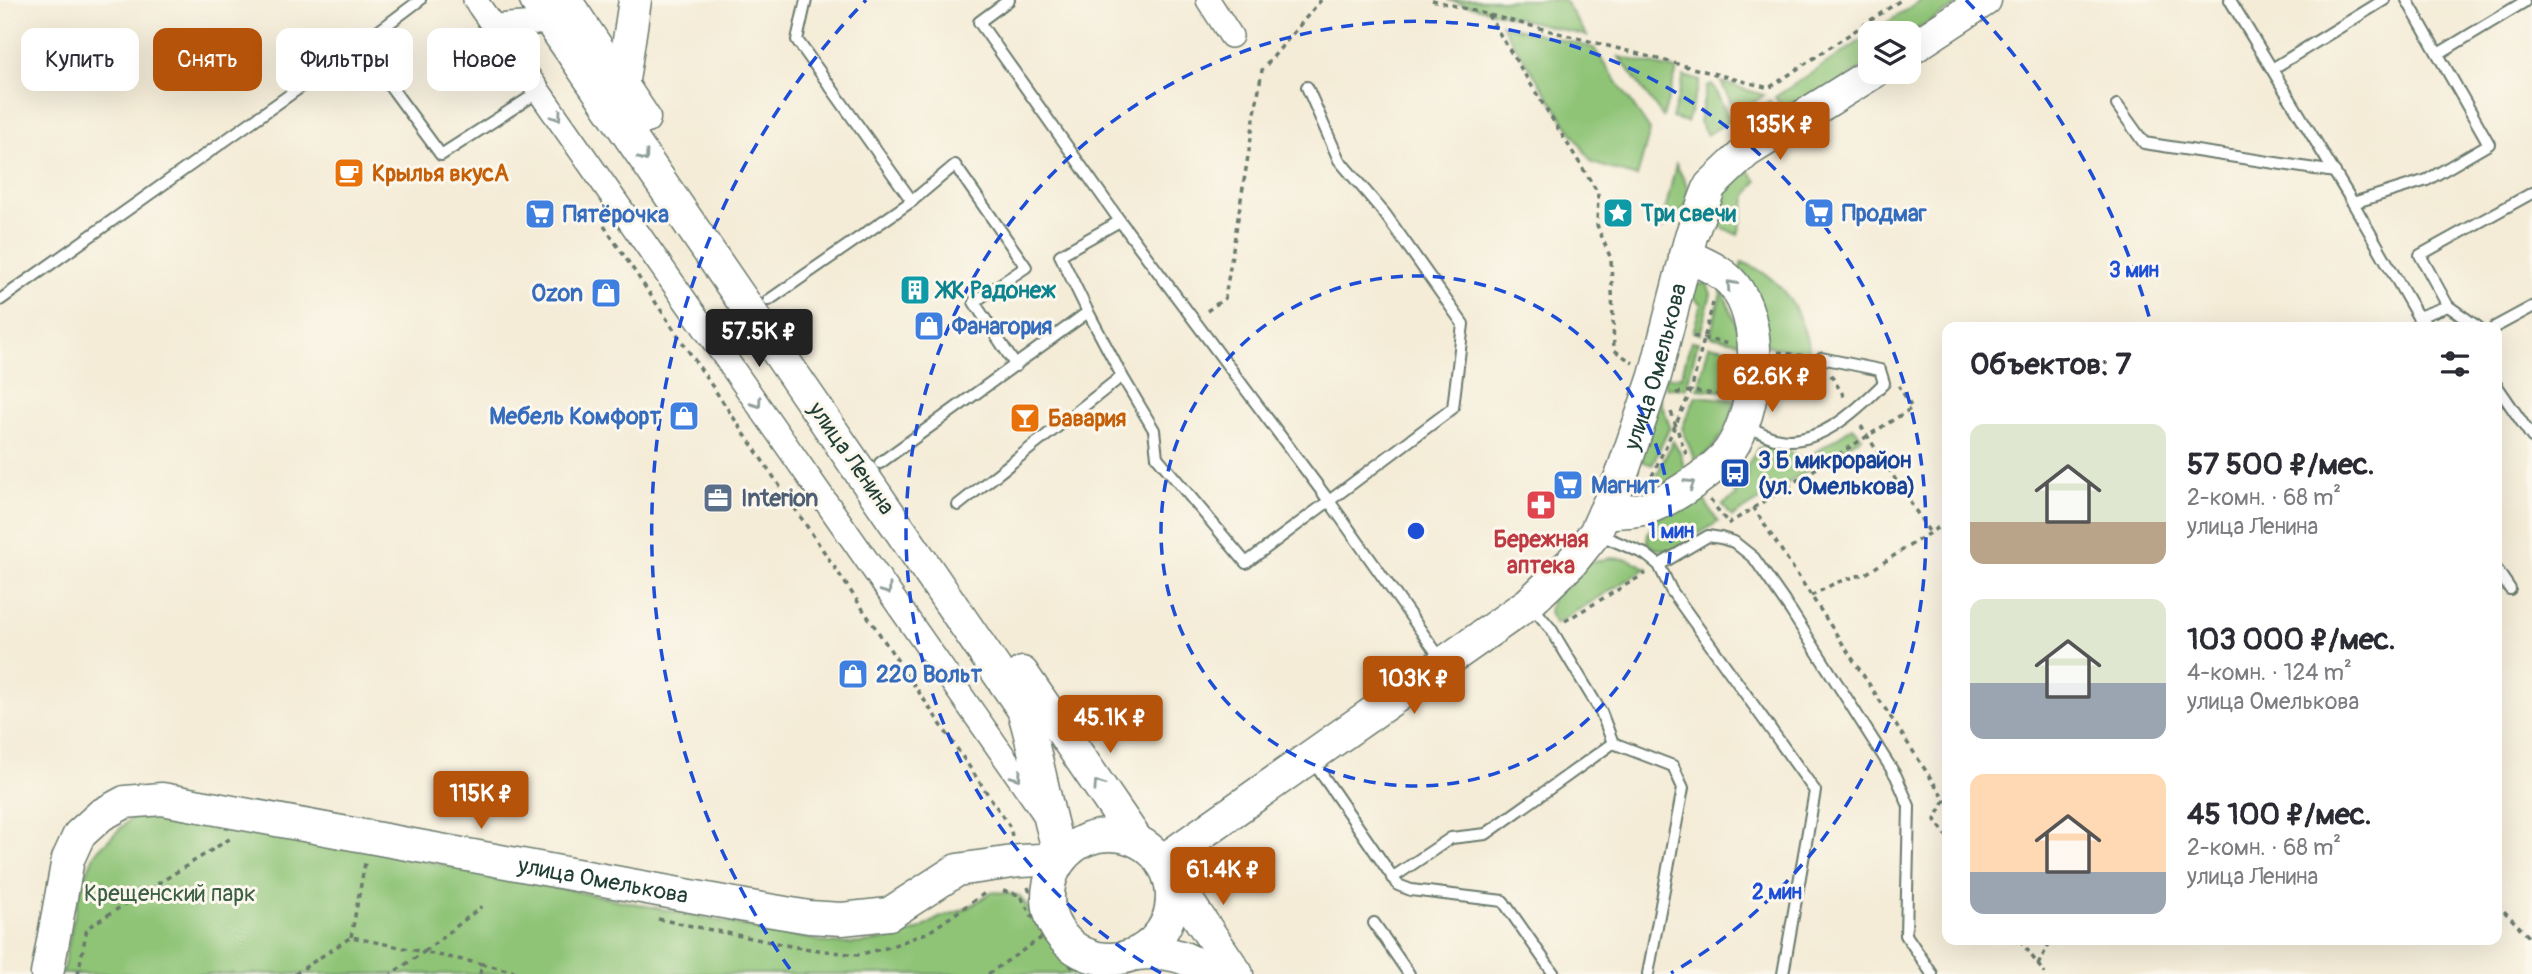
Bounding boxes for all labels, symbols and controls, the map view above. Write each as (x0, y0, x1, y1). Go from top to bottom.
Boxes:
map controls (1858, 21, 1921, 84)
button: layers (1858, 21, 1921, 84)
chip: Купить (21, 28, 139, 91)
chip: Снять (153, 28, 262, 91)
chip: Фильтры (276, 28, 413, 91)
chip: Новое (427, 28, 540, 91)
pin: 135K ₽ (1723, 102, 1837, 162)
one-way arrow (549, 108, 561, 121)
text: 135K ₽ (1747, 110, 1813, 139)
one-way arrow (636, 149, 648, 162)
cafe icon: Крылья вкусА (332, 156, 366, 190)
place label: Крылья вкусА (372, 159, 509, 188)
place icon: Три свечи (1601, 196, 1635, 230)
supermarket icon: Продмаг (1802, 196, 1836, 230)
supermarket icon: Пятёрочка (523, 197, 557, 231)
place label: Три свечи (1640, 199, 1737, 228)
place label: Продмаг (1842, 199, 1928, 228)
place label: Пятёрочка (563, 200, 669, 229)
text: 3 мин (2109, 257, 2159, 284)
building icon: ЖК Радонеж (898, 273, 932, 307)
shop icon: Ozon (589, 276, 623, 310)
place label: ЖК Радонеж (934, 276, 1057, 305)
place label: Ozon (531, 279, 583, 308)
street label: улица Омелькова (1617, 280, 1693, 455)
one-way arrow (1727, 280, 1739, 293)
shop icon: Фанагория (912, 309, 946, 343)
pin: 57.5K ₽ (694, 310, 824, 369)
place label: Фанагория (951, 312, 1053, 341)
text: 57.5K ₽ (722, 317, 796, 346)
icon: filters (2436, 345, 2474, 383)
text: Объектов: 7 (1970, 346, 2131, 383)
pin: 62.6K ₽ (1707, 354, 1837, 414)
text: 62.6K ₽ (1733, 362, 1811, 391)
one-way arrow (749, 395, 761, 408)
street label: улица Ленина (801, 395, 901, 520)
shop icon: Мебель Комфорт (667, 399, 701, 433)
bar icon: Бавария (1008, 401, 1042, 435)
place label: Мебель Комфорт (489, 402, 661, 431)
place label: Бавария (1048, 404, 1127, 433)
place label: 3 Б микрорайон (ул. Омелькова) (1758, 446, 1915, 501)
text: 57 500 ₽/мес. (2187, 446, 2375, 483)
icon: home (2026, 452, 2110, 536)
bus stop icon: 3 Б микрорайон (ул. Омелькова) (1718, 456, 1752, 490)
supermarket icon: Магнит (1551, 468, 1585, 502)
place label: Магнит (1591, 471, 1660, 500)
one-way arrow (1682, 479, 1695, 492)
office icon: Interion (701, 481, 735, 515)
text: 2-комн. · 68 m² (2187, 483, 2341, 512)
place label: Interion (741, 484, 818, 513)
pharmacy icon: Бережная аптека (1524, 488, 1558, 522)
text: улица Ленина (2187, 512, 2318, 541)
text: 1 мин (1648, 518, 1694, 545)
centre of rings (1404, 519, 1428, 543)
place label: Бережная аптека (1493, 525, 1589, 580)
one-way arrow (879, 582, 892, 595)
text: 103 000 ₽/мес. (2187, 621, 2396, 658)
icon: home (2026, 627, 2110, 711)
pin: 103K ₽ (1357, 656, 1471, 716)
shop icon: 220 Вольт (836, 657, 870, 691)
text: 4-комн. · 124 m² (2187, 658, 2352, 687)
place label: 220 Вольт (876, 660, 982, 689)
text: 103K ₽ (1379, 664, 1449, 693)
text: улица Омелькова (2187, 687, 2359, 716)
pin: 45.1K ₽ (1045, 696, 1175, 755)
text: 45.1K ₽ (1074, 703, 1146, 732)
one-way arrow (1009, 768, 1021, 781)
pin: 115K ₽ (424, 772, 538, 831)
text: 115K ₽ (449, 779, 513, 808)
one-way arrow (1094, 780, 1106, 793)
text: 45 100 ₽/мес. (2187, 796, 2372, 833)
icon: home (2026, 802, 2110, 886)
text: 2-комн. · 68 m² (2187, 833, 2341, 862)
pin: 61.4K ₽ (1158, 848, 1288, 907)
street label: улица Омелькова (515, 850, 690, 910)
text: 61.4K ₽ (1186, 855, 1260, 884)
text: улица Ленина (2187, 862, 2318, 891)
park label: Крещенский парк (84, 879, 256, 908)
text: 2 мин (1752, 879, 1802, 906)

